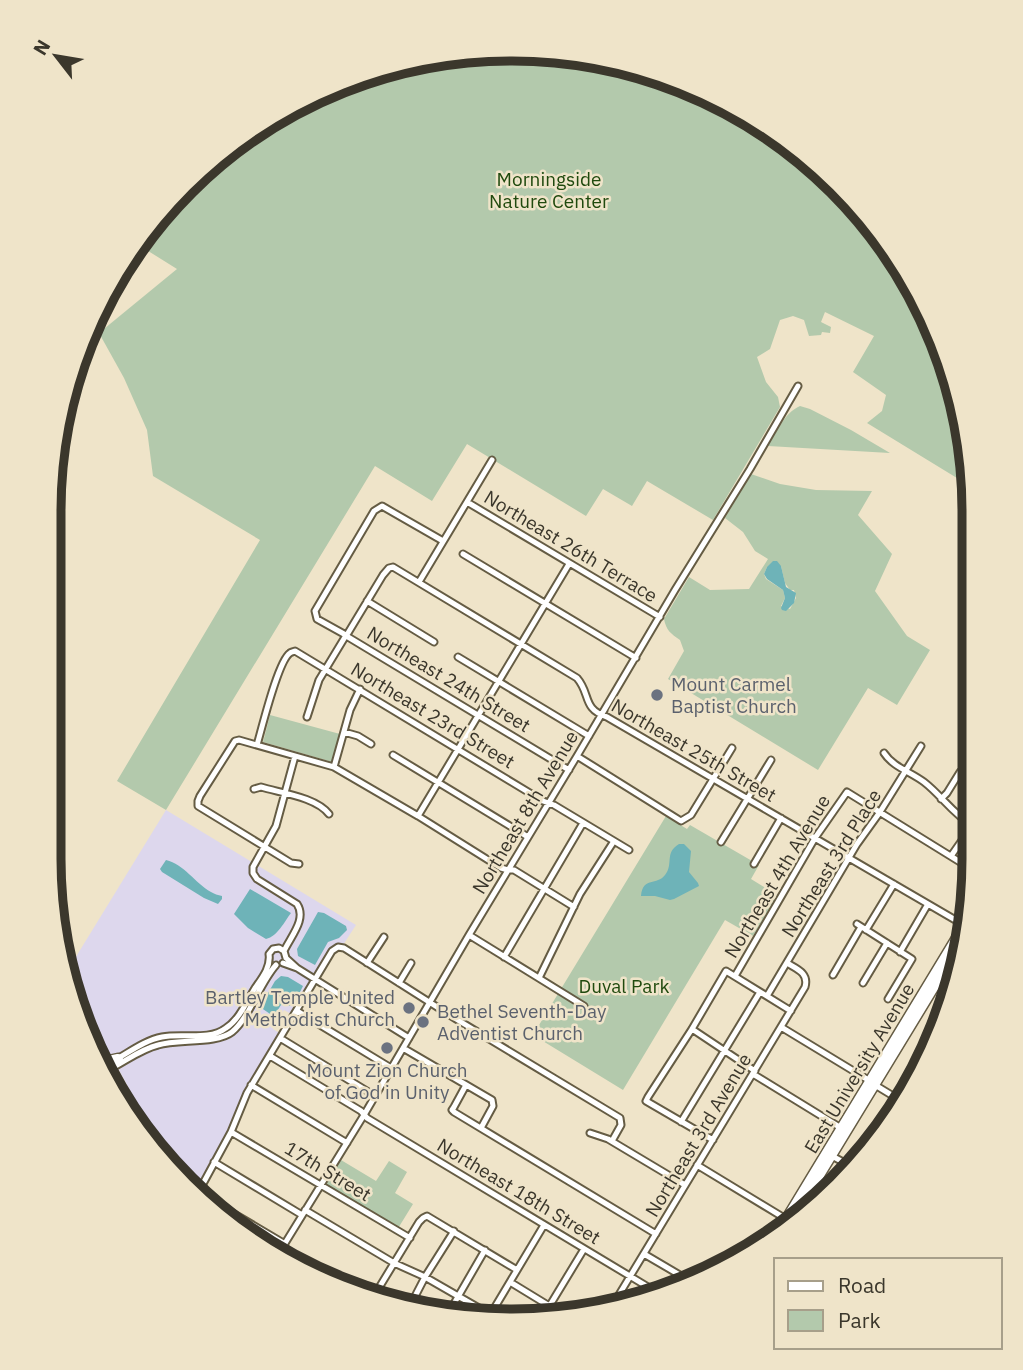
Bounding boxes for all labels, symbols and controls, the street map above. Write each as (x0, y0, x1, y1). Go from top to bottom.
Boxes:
north arrow (21, 21, 91, 91)
text: N (28, 35, 55, 59)
park label: Morningside Nature Center (489, 167, 609, 213)
street label: Northeast 26th Terrace (480, 485, 662, 607)
street label: Northeast 24th Street (363, 621, 535, 737)
street label: Northeast 23rd Street (347, 657, 519, 773)
place label: Mount Carmel Baptist Church (671, 672, 797, 718)
marker: Mount Carmel Baptist Church (649, 687, 665, 703)
street label: Northeast 25th Street (607, 693, 781, 807)
street label: Northeast 8th Avenue (467, 726, 583, 898)
street label: Northeast 3rd Place (776, 785, 886, 941)
street label: Northeast 4th Avenue (719, 790, 835, 962)
park label: Duval Park (579, 974, 669, 998)
street label: East University Avenue (799, 978, 919, 1158)
place label: Bartley Temple United Methodist Church (205, 985, 395, 1031)
place label: Bethel Seventh-Day Adventist Church (437, 999, 607, 1045)
marker: Bartley Temple United Methodist Church (401, 1000, 417, 1016)
marker: Bethel Seventh-Day Adventist Church (415, 1014, 431, 1030)
marker: Mount Zion Church of God in Unity (379, 1040, 395, 1056)
street label: Northeast 3rd Avenue (640, 1049, 756, 1221)
place label: Mount Zion Church of God in Unity (306, 1058, 468, 1104)
street label: Northeast 18th Street (433, 1133, 605, 1249)
street label: 17th Street (280, 1136, 376, 1206)
legend (774, 1258, 1002, 1349)
text: Road (838, 1271, 886, 1299)
text: Park (838, 1306, 881, 1334)

